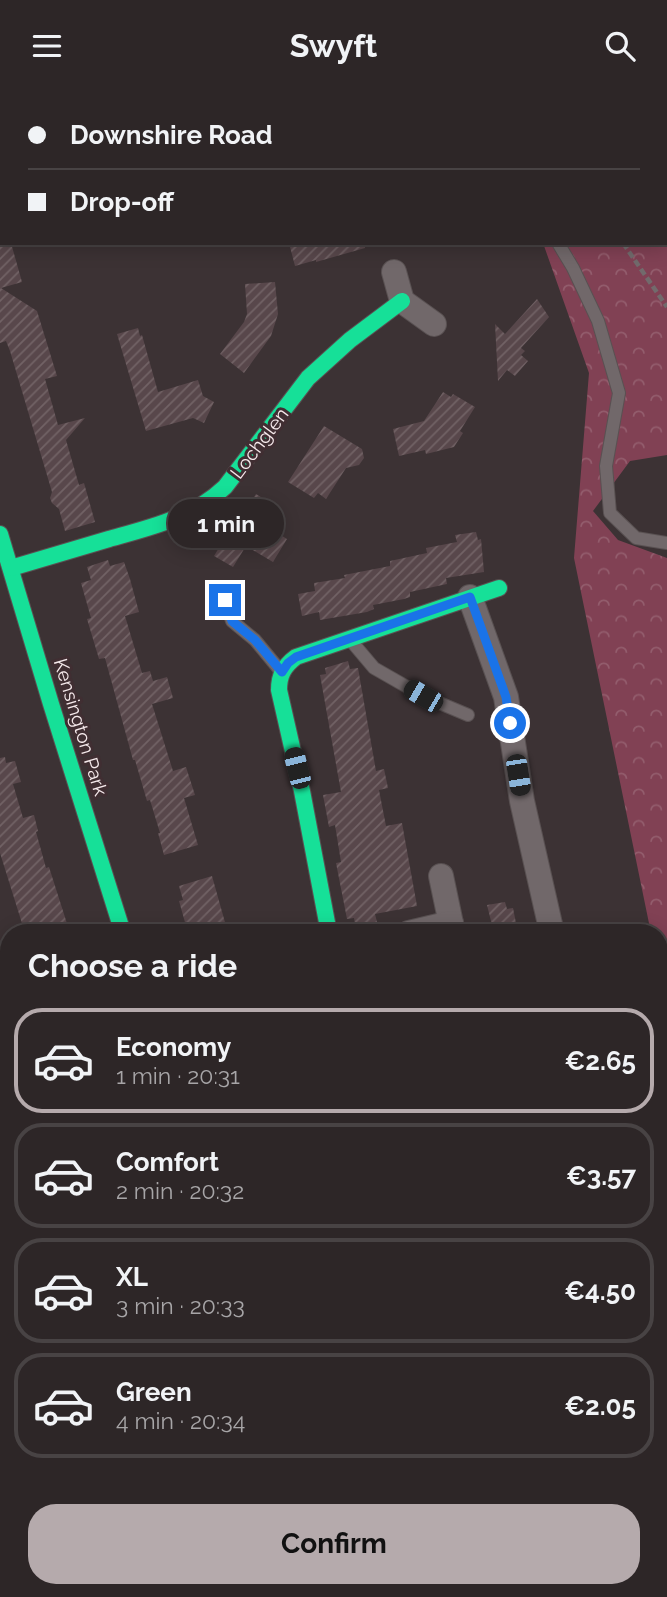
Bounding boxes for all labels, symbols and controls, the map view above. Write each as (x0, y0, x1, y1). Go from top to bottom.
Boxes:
icon: menu (28, 27, 66, 65)
text: Swyft (290, 27, 377, 64)
icon: search (601, 27, 639, 65)
text: Downshire Road (70, 120, 273, 150)
text: Drop-off (70, 187, 174, 217)
street label: Lochglen (225, 403, 293, 483)
callout: 1 min (167, 498, 283, 547)
text: 1 min (197, 510, 255, 537)
route end (209, 584, 241, 616)
street label: Kensington Park (50, 656, 112, 798)
car (400, 676, 447, 716)
route start (494, 707, 526, 739)
car (282, 745, 313, 791)
car (505, 753, 532, 797)
text: Choose a ride (28, 947, 237, 984)
icon: car (32, 1029, 95, 1092)
text: Economy (116, 1032, 231, 1062)
text: €2.65 (565, 1046, 636, 1076)
text: 1 min · 20:31 (116, 1062, 240, 1089)
icon: car (32, 1144, 95, 1207)
text: Comfort (116, 1147, 219, 1177)
text: €3.57 (566, 1161, 636, 1191)
text: 2 min · 20:32 (116, 1177, 244, 1204)
icon: car (32, 1259, 95, 1322)
text: XL (116, 1262, 148, 1292)
text: €4.50 (564, 1276, 636, 1306)
text: 3 min · 20:33 (116, 1292, 245, 1319)
icon: car (32, 1374, 95, 1437)
text: Green (116, 1377, 192, 1407)
text: €2.05 (564, 1391, 636, 1421)
text: 4 min · 20:34 (116, 1407, 245, 1434)
button: Confirm (28, 1504, 640, 1584)

